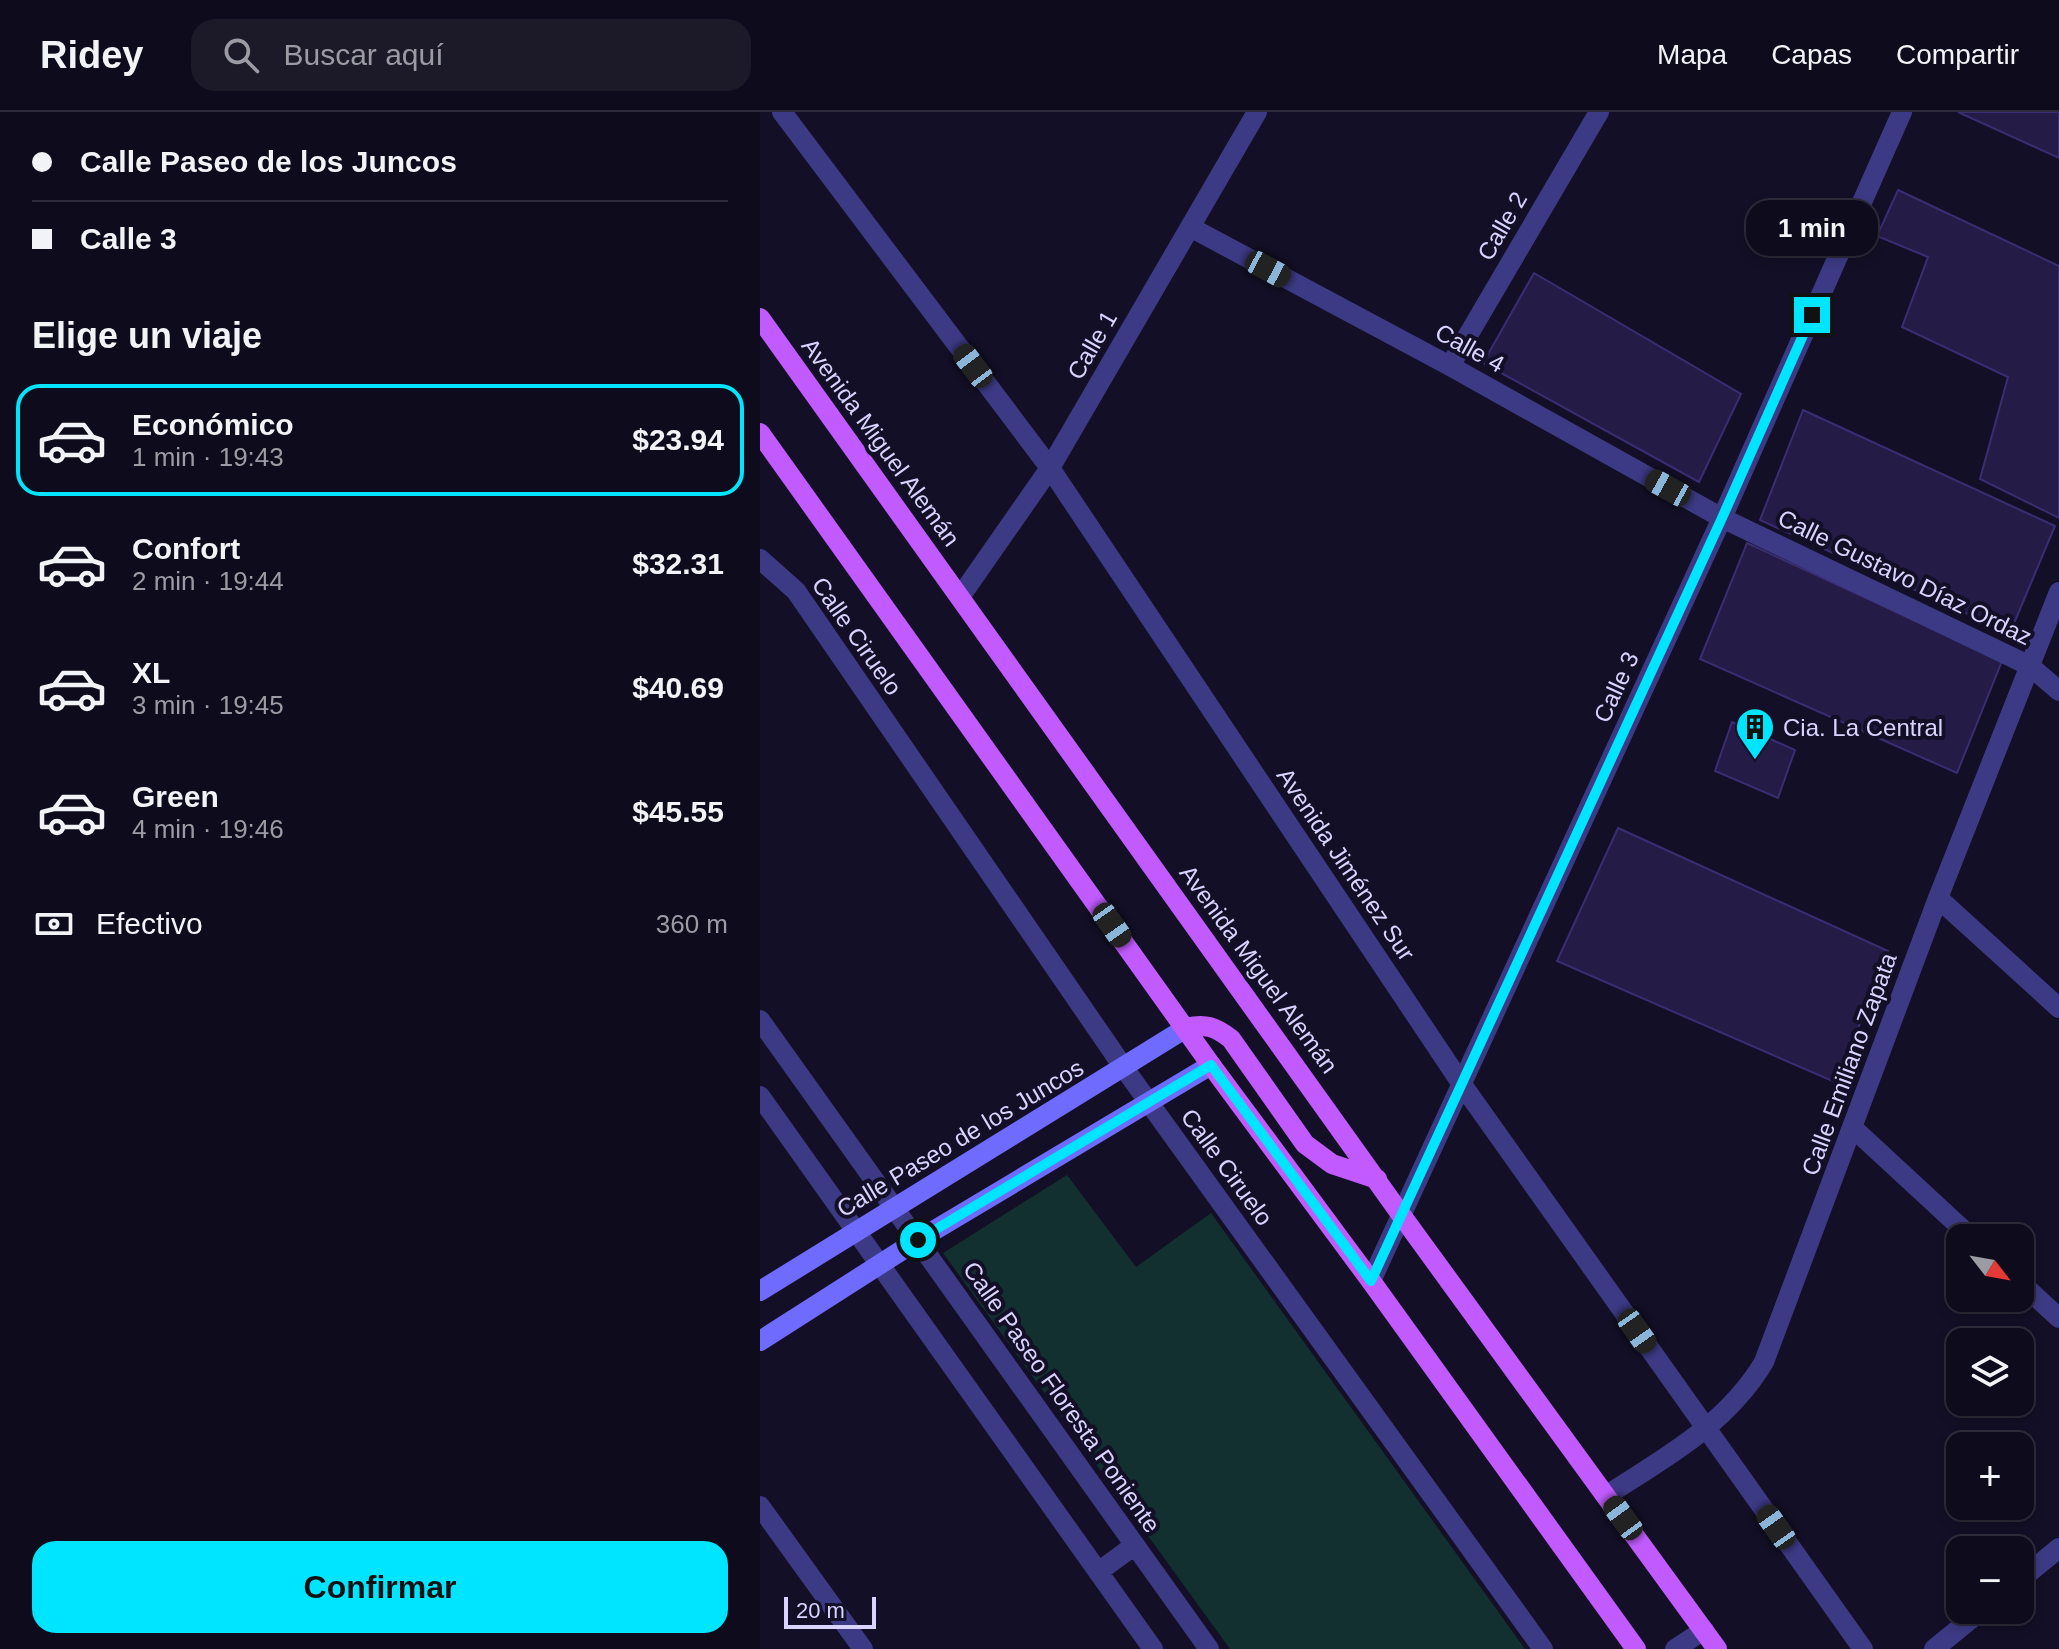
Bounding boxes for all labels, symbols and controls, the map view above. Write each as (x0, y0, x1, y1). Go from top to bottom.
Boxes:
search box (191, 19, 751, 91)
icon: search (219, 33, 263, 77)
text: Ridey (40, 34, 143, 76)
text: Buscar aquí (283, 38, 444, 71)
text: Mapa (1657, 39, 1727, 70)
text: Capas (1771, 39, 1852, 70)
text: Compartir (1896, 39, 2019, 70)
text: Calle Paseo de los Juncos (80, 145, 457, 178)
street label: Calle 2 (1472, 187, 1532, 265)
callout: 1 min (1746, 199, 1878, 255)
text: 1 min (1778, 213, 1846, 243)
text: Calle 3 (80, 222, 177, 255)
car (1241, 247, 1295, 291)
route end (1794, 297, 1830, 333)
street label: Calle 1 (1062, 306, 1122, 384)
text: Elige un viaje (32, 315, 262, 356)
street label: Calle 4 (1431, 318, 1509, 378)
street label: Avenida Miguel Alemán (796, 333, 966, 551)
car (949, 340, 997, 392)
icon: car (36, 404, 108, 476)
text: Económico (132, 408, 294, 441)
text: $23.94 (632, 423, 724, 456)
text: 1 min · 19:43 (132, 442, 284, 472)
car (1641, 466, 1695, 510)
street label: Calle Gustavo Díaz Ordaz (1774, 504, 2036, 650)
icon: car (36, 528, 108, 600)
text: Confort (132, 532, 240, 565)
text: $32.31 (632, 547, 724, 580)
text: 2 min · 19:44 (132, 566, 284, 596)
street label: Calle Ciruelo (807, 572, 907, 700)
street label: Calle 3 (1588, 647, 1644, 727)
icon: car (36, 652, 108, 724)
text: XL (132, 656, 170, 689)
text: $40.69 (632, 671, 724, 704)
text: 3 min · 19:45 (132, 690, 284, 720)
building icon: Cia. La Central (1734, 706, 1776, 761)
place label: Cia. La Central (1783, 714, 1943, 741)
street label: Avenida Jiménez Sur (1272, 763, 1420, 965)
icon: car (36, 776, 108, 848)
text: Green (132, 780, 219, 813)
text: $45.55 (632, 795, 724, 828)
text: 4 min · 19:46 (132, 814, 284, 844)
street label: Avenida Miguel Alemán (1174, 860, 1344, 1078)
car (1088, 898, 1136, 952)
icon: cash (32, 902, 76, 946)
text: Efectivo (96, 907, 203, 940)
text: 360 m (656, 909, 728, 939)
street label: Calle Emiliano Zapata (1796, 948, 1902, 1179)
street label: Calle Paseo de los Juncos (832, 1054, 1088, 1222)
street label: Calle Ciruelo (1176, 1103, 1278, 1231)
route start (900, 1222, 936, 1258)
north arrow (1946, 1224, 2034, 1312)
map controls (1946, 1224, 2034, 1624)
street label: Calle Paseo Floresta Poniente (958, 1256, 1166, 1538)
car (1613, 1304, 1661, 1358)
button: layers (1946, 1328, 2034, 1416)
button: + (1946, 1432, 2034, 1520)
car (1599, 1492, 1647, 1544)
car (1752, 1500, 1800, 1554)
button: − (1946, 1536, 2034, 1624)
button: Confirmar (32, 1541, 728, 1633)
scale bar (784, 1593, 876, 1629)
text: 20 m (796, 1598, 845, 1623)

